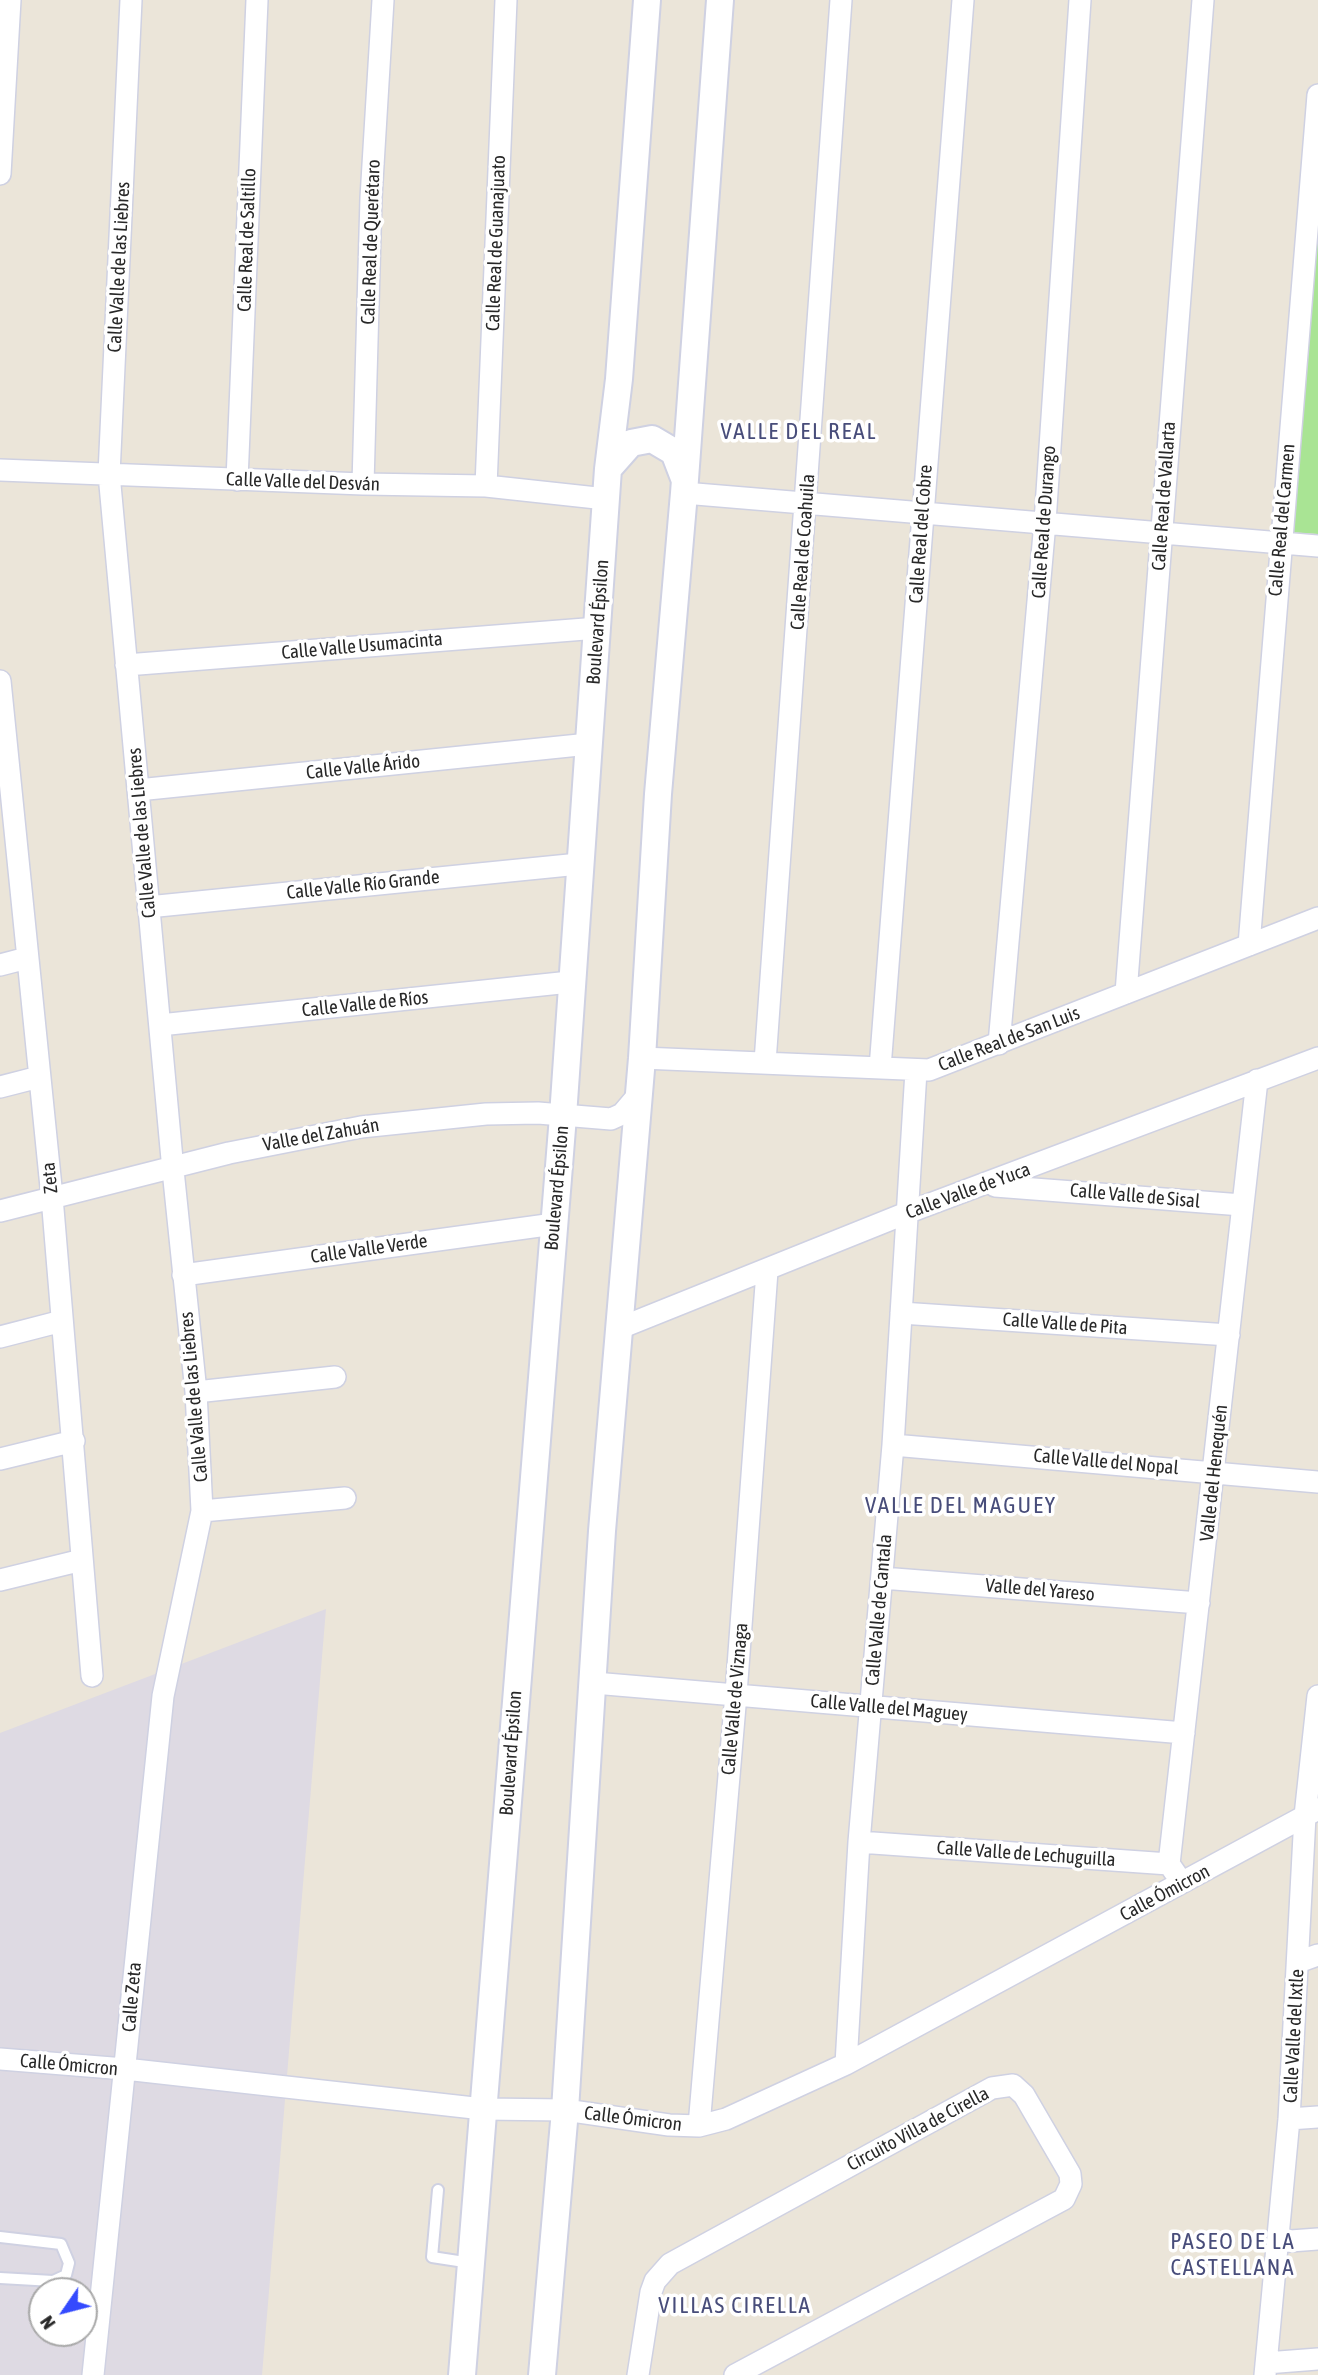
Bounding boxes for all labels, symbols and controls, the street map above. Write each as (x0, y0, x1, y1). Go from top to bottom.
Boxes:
street label: Calle Real de Guanajuato (482, 155, 510, 331)
street label: Calle Real de Querétaro (357, 159, 385, 325)
street label: Calle Real de Saltillo (233, 168, 261, 312)
street label: Calle Valle de las Liebres (103, 181, 135, 353)
district label: VALLE DEL REAL (722, 418, 876, 446)
street label: Calle Real de Vallarta (1147, 421, 1181, 571)
street label: Calle Real del Carmen (1264, 443, 1300, 597)
street label: Calle Real de Durango (1027, 445, 1061, 599)
street label: Calle Real del Cobre (905, 464, 937, 604)
street label: Calle Valle del Desván (226, 468, 380, 496)
street label: Calle Real de Coahuila (786, 473, 820, 631)
street label: Boulevard Épsilon (582, 559, 614, 685)
street label: Calle Valle Usumacinta (280, 628, 444, 664)
street label: Calle Valle de las Liebres (123, 747, 161, 919)
street label: Calle Valle Árido (305, 750, 421, 784)
street label: Calle Valle Río Grande (285, 866, 441, 904)
street label: Calle Valle de Ríos (301, 986, 429, 1022)
street label: Calle Real de San Luis (935, 1002, 1083, 1076)
street label: Valle del Zahuán (261, 1114, 381, 1156)
street label: Boulevard Épsilon (540, 1125, 574, 1251)
street label: Calle Valle de Yuca (903, 1158, 1033, 1224)
street label: Zeta (37, 1161, 63, 1195)
street label: Calle Valle de Sisal (1069, 1179, 1201, 1213)
street label: Calle Valle Verde (309, 1230, 429, 1268)
street label: Calle Valle de Pita (1002, 1308, 1128, 1340)
street label: Calle Valle de las Liebres (175, 1311, 213, 1483)
street label: Valle del Henequén (1195, 1403, 1233, 1543)
street label: Calle Valle del Nopal (1033, 1444, 1179, 1480)
district label: VALLE DEL MAGUEY (867, 1492, 1055, 1520)
street label: Calle Valle de Cantala (861, 1533, 897, 1687)
street label: Valle del Yareso (984, 1574, 1096, 1606)
street label: Calle Valle de Viznaga (717, 1622, 753, 1776)
street label: Boulevard Épsilon (495, 1690, 527, 1816)
street label: Calle Valle del Maguey (809, 1690, 969, 1726)
street label: Calle Valle de Lechuguilla (936, 1836, 1116, 1872)
street label: Calle Ómicron (1116, 1860, 1214, 1926)
street label: Calle Zeta (118, 1961, 146, 2033)
street label: Calle Valle del Ixtle (1279, 1969, 1309, 2103)
street label: Calle Ómicron (19, 2049, 119, 2081)
street label: Circuito Villa de Cirella (843, 2082, 993, 2176)
street label: Calle Ómicron (583, 2102, 683, 2136)
district label: PASEO DE LA CASTELLANA (1172, 2228, 1294, 2282)
north arrow (28, 2277, 98, 2347)
district label: VILLAS CIRELLA (660, 2292, 810, 2320)
text: N (35, 2312, 60, 2334)

